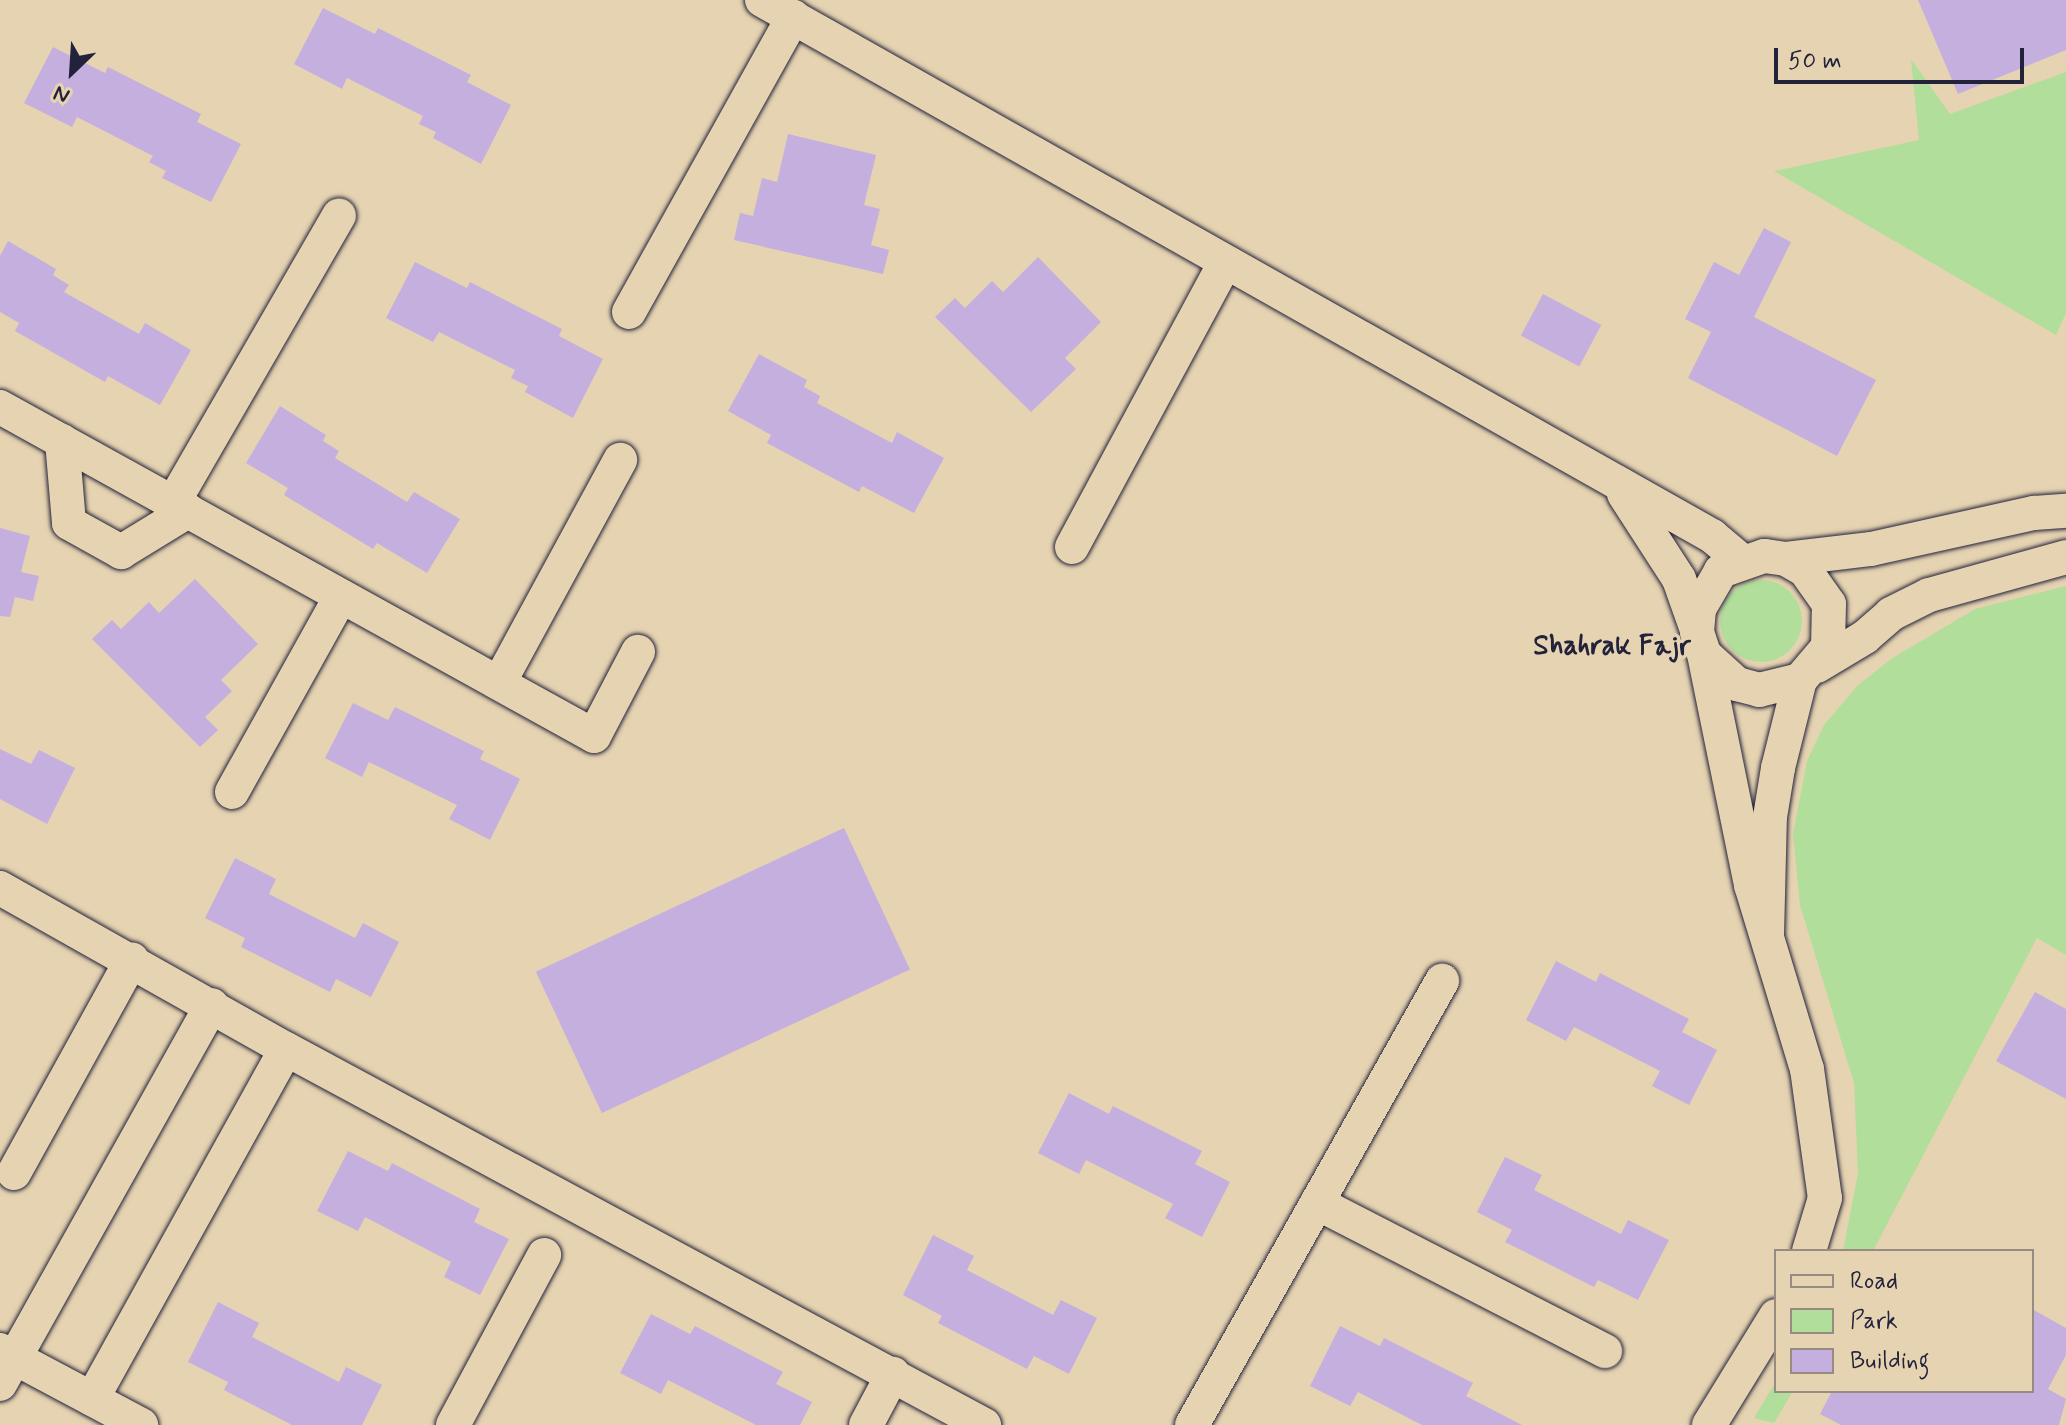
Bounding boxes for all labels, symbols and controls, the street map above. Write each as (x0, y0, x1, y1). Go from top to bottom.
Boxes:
north arrow (32, 32, 112, 112)
scale bar (1778, 32, 2028, 82)
text: 50 m (1788, 46, 1842, 77)
text: N (49, 78, 74, 110)
district label: Shahrak Fajr (1533, 630, 1691, 664)
legend (1774, 1249, 2034, 1393)
text: Road (1850, 1266, 1898, 1297)
text: Park (1850, 1306, 1898, 1337)
text: Building (1850, 1346, 1930, 1377)

